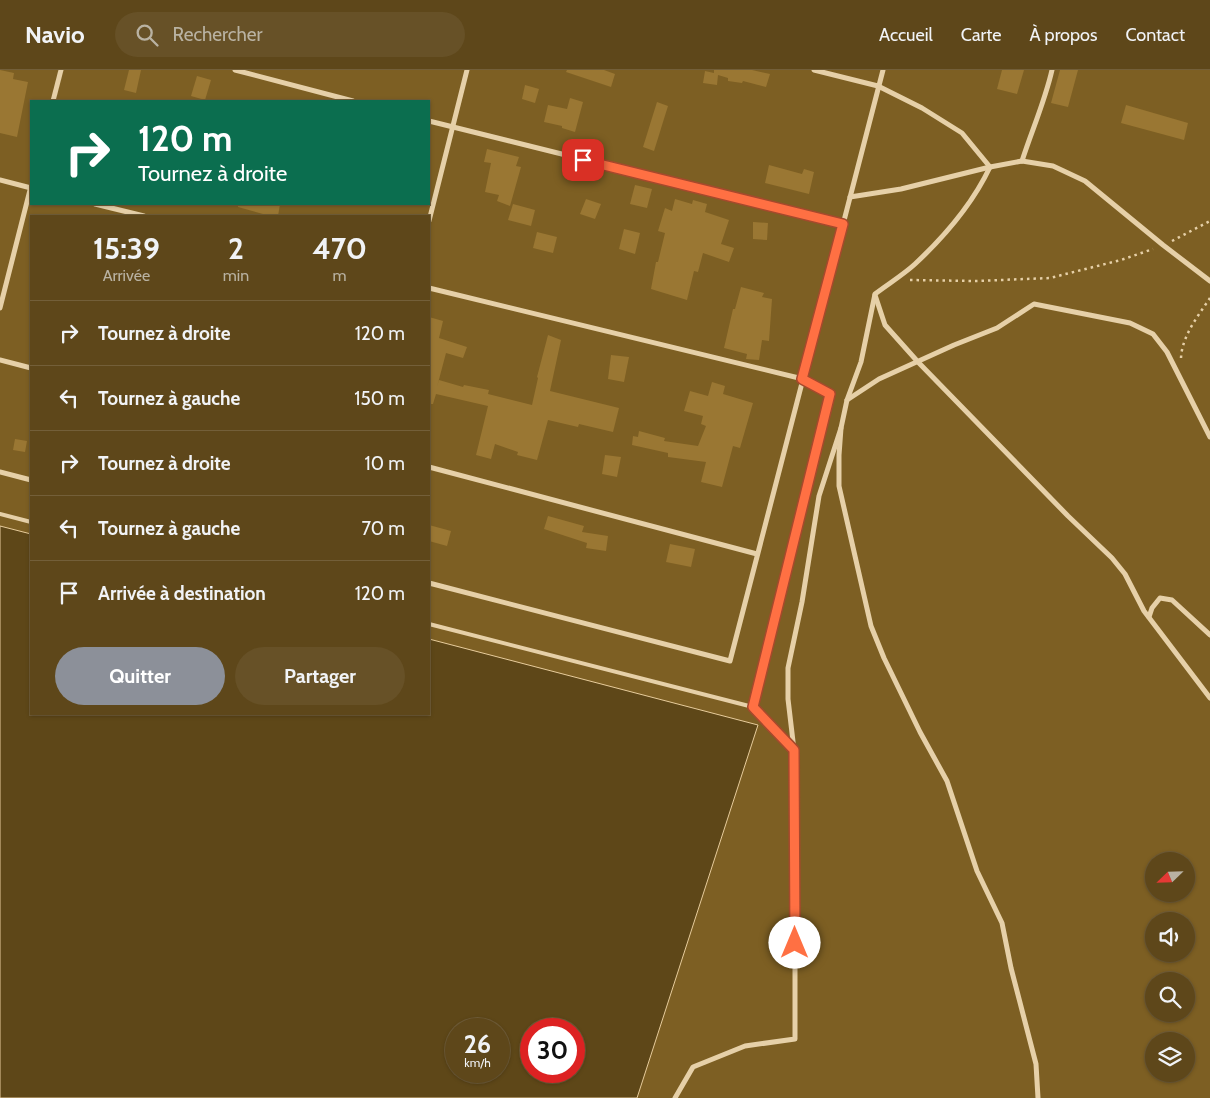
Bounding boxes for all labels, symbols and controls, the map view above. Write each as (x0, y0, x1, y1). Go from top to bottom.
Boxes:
search box (115, 12, 465, 57)
text: Navio (25, 20, 85, 49)
icon: search (133, 21, 161, 49)
text: Rechercher (173, 23, 262, 46)
text: Accueil (879, 24, 933, 46)
text: Carte (961, 24, 1001, 46)
text: À propos (1029, 24, 1097, 46)
text: Contact (1125, 24, 1185, 46)
text: 120 m (138, 117, 232, 160)
icon: right (55, 120, 120, 185)
pin (562, 139, 604, 181)
icon: arrive (569, 146, 597, 174)
text: Tournez à droite (138, 160, 287, 187)
text: 15:39 (93, 230, 160, 267)
text: 2 (228, 230, 244, 267)
text: 470 (312, 230, 367, 267)
text: Arrivée (103, 266, 150, 285)
text: min (223, 266, 249, 285)
text: m (333, 266, 347, 285)
icon: right (55, 319, 83, 347)
text: Tournez à droite (98, 322, 231, 345)
text: 120 m (355, 322, 405, 345)
icon: left (55, 384, 83, 412)
text: Tournez à gauche (98, 387, 240, 410)
text: 150 m (354, 387, 405, 410)
icon: right (55, 449, 83, 477)
text: Tournez à droite (98, 452, 231, 475)
text: 10 m (365, 452, 405, 475)
icon: left (55, 514, 83, 542)
text: Tournez à gauche (98, 517, 240, 540)
text: 70 m (361, 517, 405, 540)
icon: arrive (55, 579, 83, 607)
text: Arrivée à destination (98, 582, 266, 605)
text: 120 m (355, 582, 405, 605)
button: Quitter (55, 647, 225, 705)
button: Partager (235, 647, 405, 705)
north arrow (1145, 852, 1195, 902)
map controls (1145, 852, 1195, 1082)
button: sound (1145, 912, 1195, 962)
position arrow (768, 916, 820, 968)
button: search (1145, 972, 1195, 1022)
speed limit sign: 30 (520, 1018, 585, 1083)
text: 26 (464, 1029, 491, 1059)
button: layers (1145, 1032, 1195, 1082)
text: km/h (464, 1055, 491, 1070)

